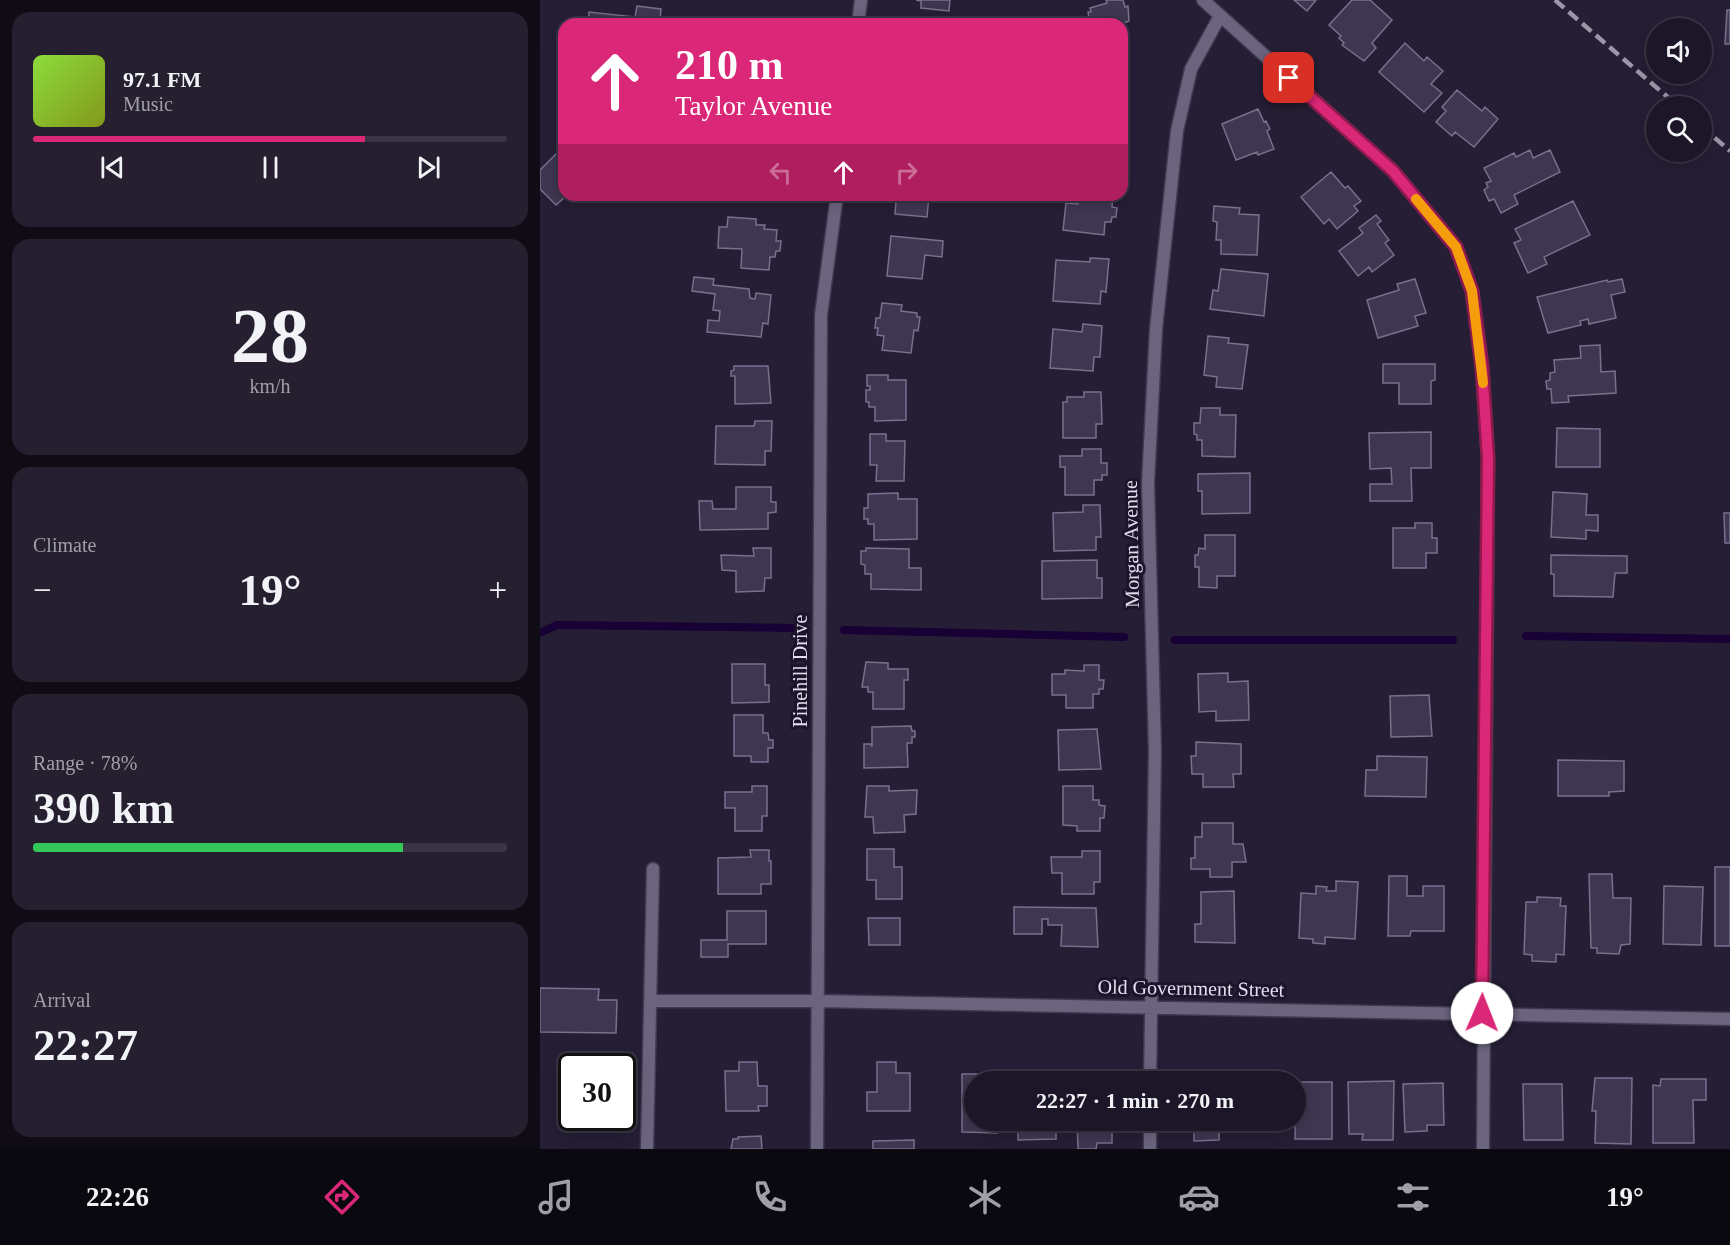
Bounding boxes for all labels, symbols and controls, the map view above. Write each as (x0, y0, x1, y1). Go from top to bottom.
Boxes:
map controls (1646, 18, 1712, 162)
button: sound (1646, 18, 1712, 84)
icon: ahead (576, 42, 654, 120)
text: 210 m (675, 42, 784, 88)
pin (1263, 52, 1314, 103)
icon: arrive (1272, 61, 1305, 94)
text: 97.1 FM (123, 67, 201, 92)
text: Taylor Avenue (675, 91, 832, 121)
text: Music (123, 93, 173, 115)
button: search (1646, 96, 1712, 162)
icon: previous (96, 151, 129, 184)
icon: pause (254, 151, 287, 184)
icon: next (412, 151, 445, 184)
icon: left (764, 156, 797, 189)
icon: ahead (827, 156, 860, 189)
icon: right (890, 156, 923, 189)
text: 28 (231, 292, 309, 379)
text: km/h (249, 375, 291, 397)
street label: Morgan Avenue (1119, 480, 1144, 608)
text: Climate (33, 534, 96, 556)
text: 19° (239, 565, 302, 615)
text: − (33, 572, 52, 608)
text: + (488, 572, 507, 608)
street label: Pinehill Drive (789, 614, 811, 727)
text: Range · 78% (33, 752, 137, 774)
text: 390 km (33, 783, 174, 833)
street label: Old Government Street (1098, 975, 1285, 1001)
position arrow (1450, 981, 1514, 1045)
text: Arrival (33, 989, 91, 1011)
text: 22:27 (33, 1020, 138, 1070)
speed limit sign: 30 (558, 1053, 636, 1131)
text: 22:27 · 1 min · 270 m (1036, 1088, 1234, 1113)
icon: directions (321, 1176, 363, 1218)
icon: music (535, 1176, 577, 1218)
icon: phone (749, 1176, 791, 1218)
icon: climate (964, 1176, 1006, 1218)
icon: car (1178, 1176, 1220, 1218)
icon: filters (1392, 1176, 1434, 1218)
text: 22:26 (86, 1182, 149, 1212)
text: 19° (1606, 1182, 1644, 1212)

